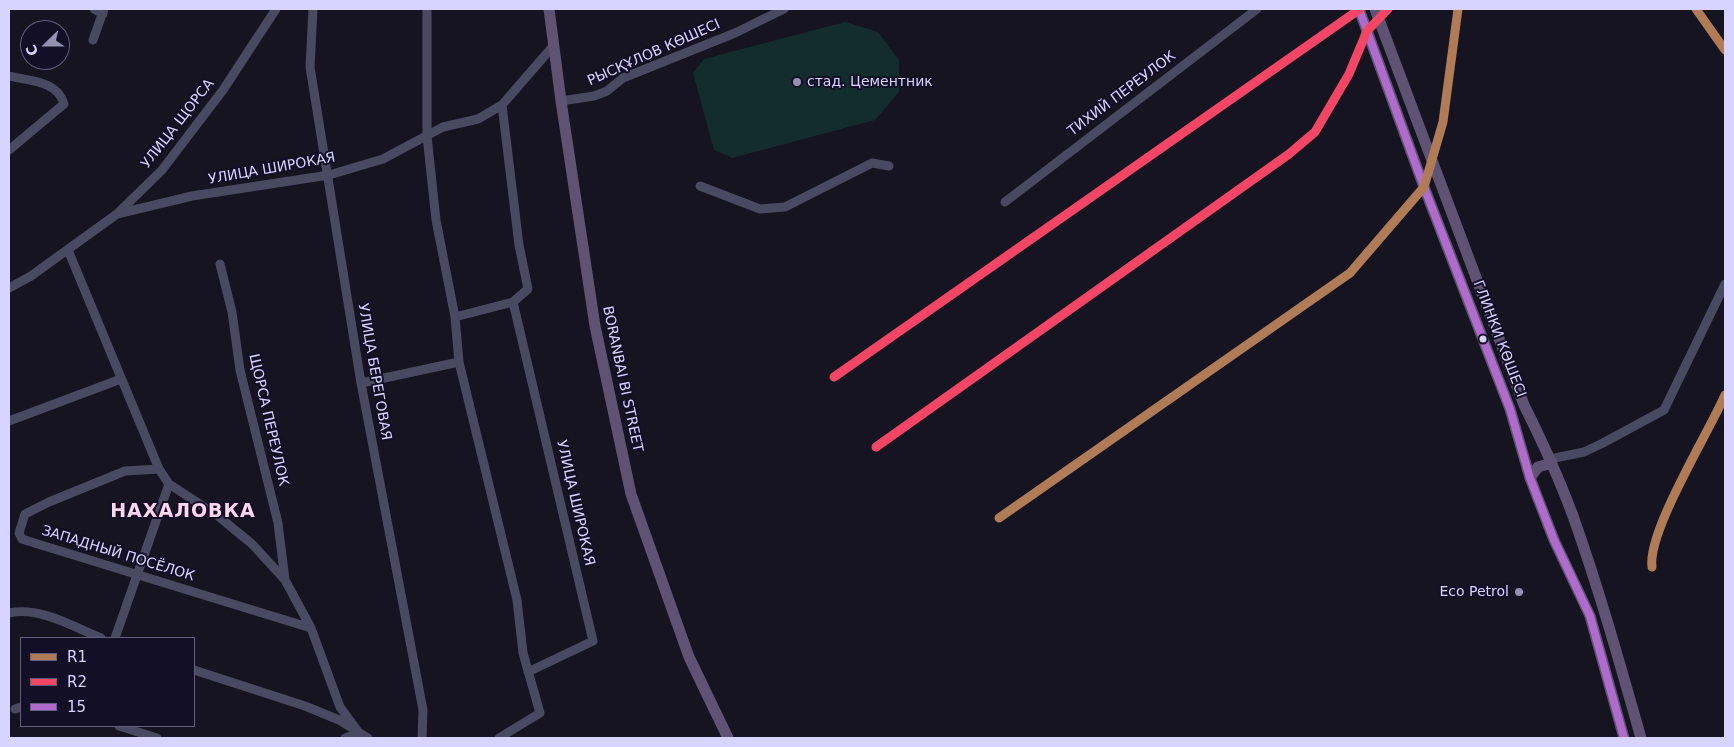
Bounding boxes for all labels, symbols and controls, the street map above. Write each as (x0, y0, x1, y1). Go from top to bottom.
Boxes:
street label: РЫСҚҰЛОВ КӨШЕСІ (585, 16, 723, 90)
north arrow (20, 20, 70, 70)
text: С (23, 42, 41, 58)
street label: ТИХИЙ ПЕРЕУЛОК (1065, 48, 1179, 140)
place label: стад. Цементник (807, 74, 933, 90)
street label: УЛИЦА ЩОРСА (138, 76, 218, 172)
marker: стад. Цементник (791, 76, 803, 88)
street label: УЛИЦА ШИРОКАЯ (207, 150, 337, 188)
street label: ГЛИНКИ КӨШЕСІ (1469, 278, 1529, 400)
street label: УЛИЦА БЕРЕГОВАЯ (354, 302, 394, 442)
street label: BORANBAI BI STREET (598, 304, 646, 454)
unlabelled marker (1478, 334, 1488, 344)
street label: ЩОРСА ПЕРЕУЛОК (245, 352, 291, 488)
street label: УЛИЦА ШИРОКАЯ (552, 438, 598, 568)
district label: НАХАЛОВКА (109, 501, 257, 523)
street label: ЗАПАДНЫЙ ПОСЁЛОК (39, 523, 197, 585)
place label: Eco Petrol (1439, 584, 1509, 600)
marker: Eco Petrol (1513, 586, 1525, 598)
legend (20, 637, 195, 727)
text: R1 (67, 648, 87, 666)
text: R2 (67, 673, 87, 691)
text: 15 (67, 698, 86, 716)

